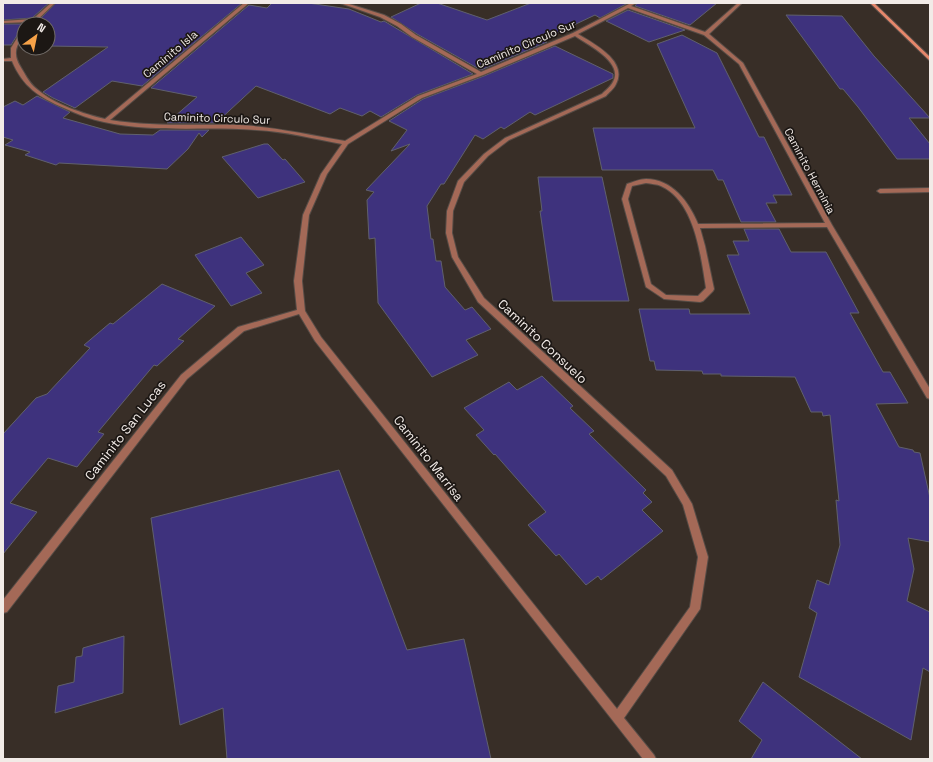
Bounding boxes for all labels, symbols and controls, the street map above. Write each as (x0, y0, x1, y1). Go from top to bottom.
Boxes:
north arrow (16, 16, 56, 56)
street label: Caminito Circulo Sur (474, 17, 578, 71)
text: N (35, 20, 48, 35)
street label: Caminito Isla (140, 27, 201, 81)
street label: Caminito Circulo Sur (164, 109, 270, 127)
street label: Caminito Herminia (781, 126, 839, 217)
street label: Caminito Consuelo (494, 295, 591, 387)
street label: Caminito San Lucas (81, 377, 170, 484)
street label: Caminito Marrisa (390, 412, 468, 505)

